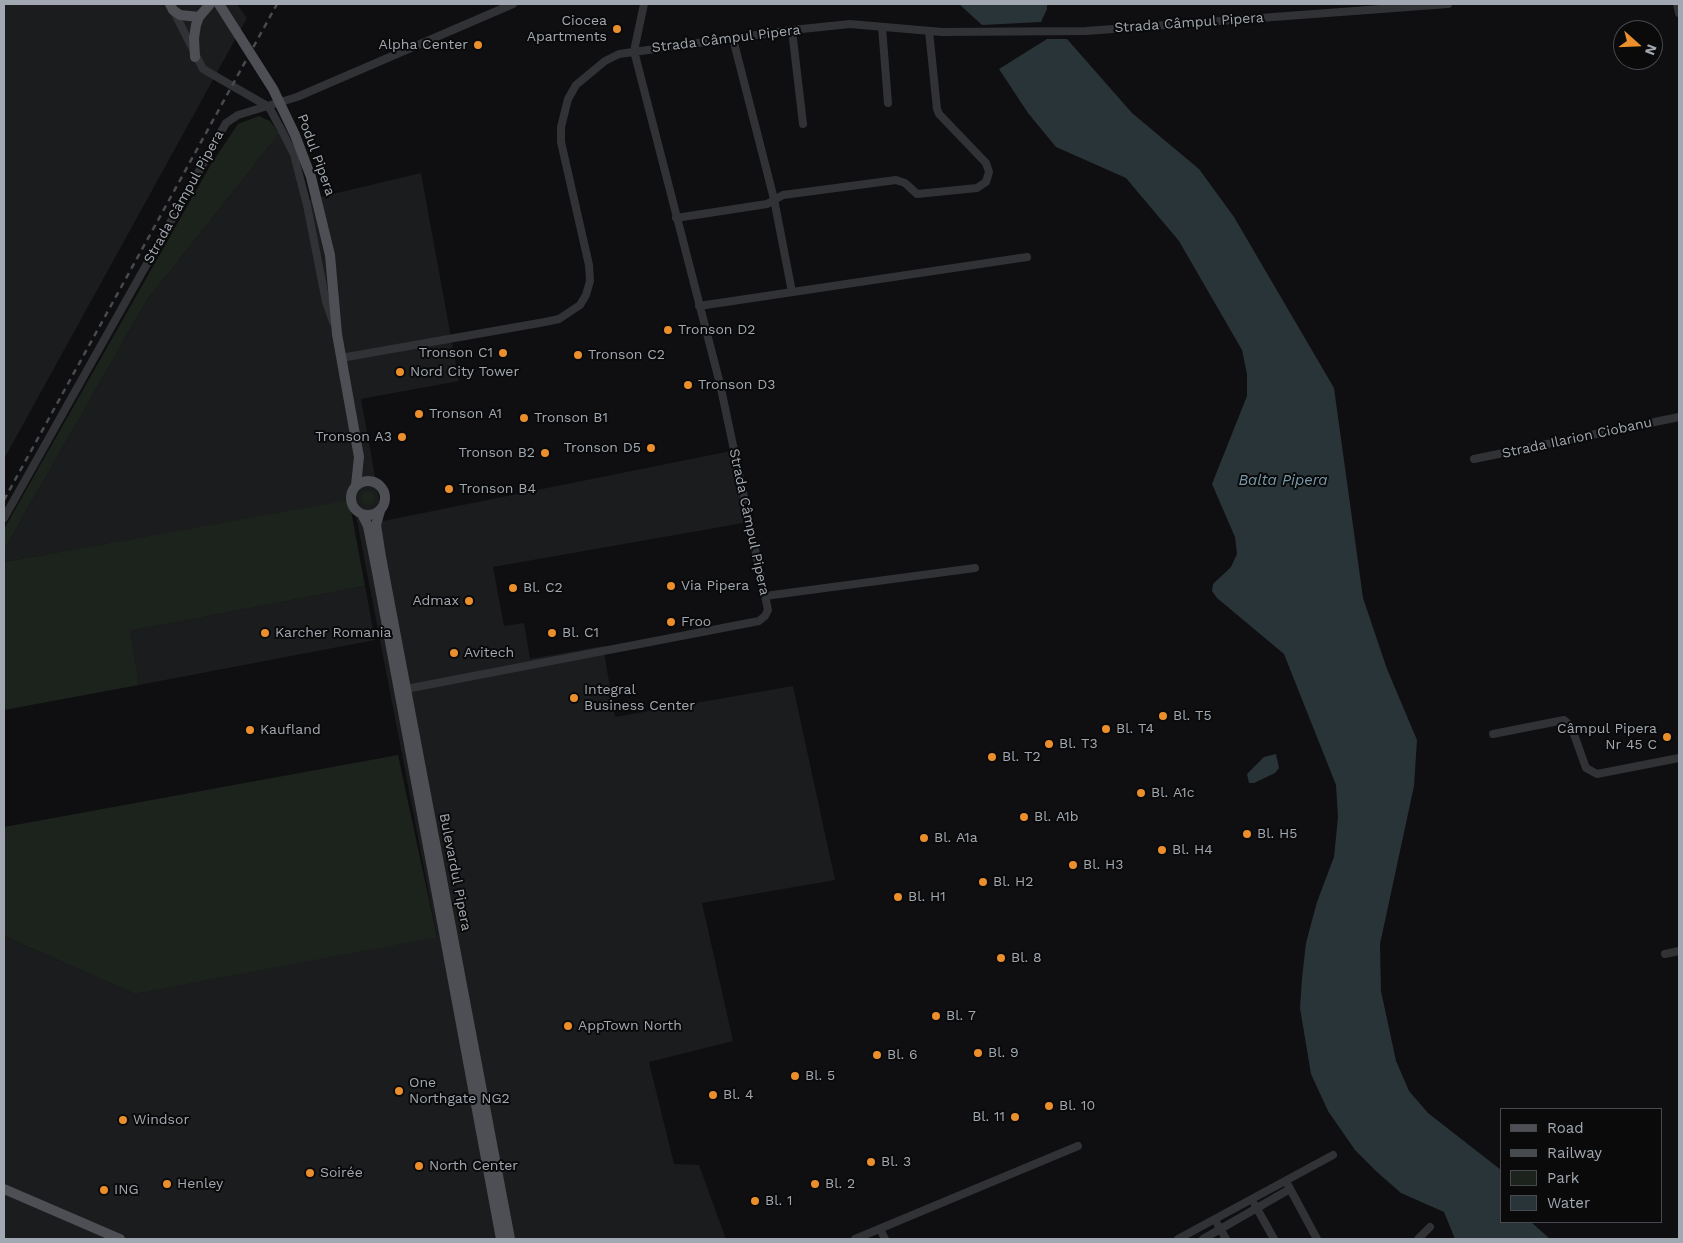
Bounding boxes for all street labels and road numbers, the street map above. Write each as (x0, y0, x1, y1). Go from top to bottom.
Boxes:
street label: Strada Câmpul Pipera (1114, 9, 1264, 37)
street label: Strada Câmpul Pipera (651, 22, 801, 56)
street label: Podul Pipera (293, 112, 339, 198)
street label: Strada Câmpul Pipera (140, 127, 228, 267)
street label: Strada Ilarion Ciobanu (1500, 414, 1654, 462)
street label: Strada Câmpul Pipera (725, 447, 773, 597)
street label: Bulevardul Pipera (435, 812, 475, 932)

